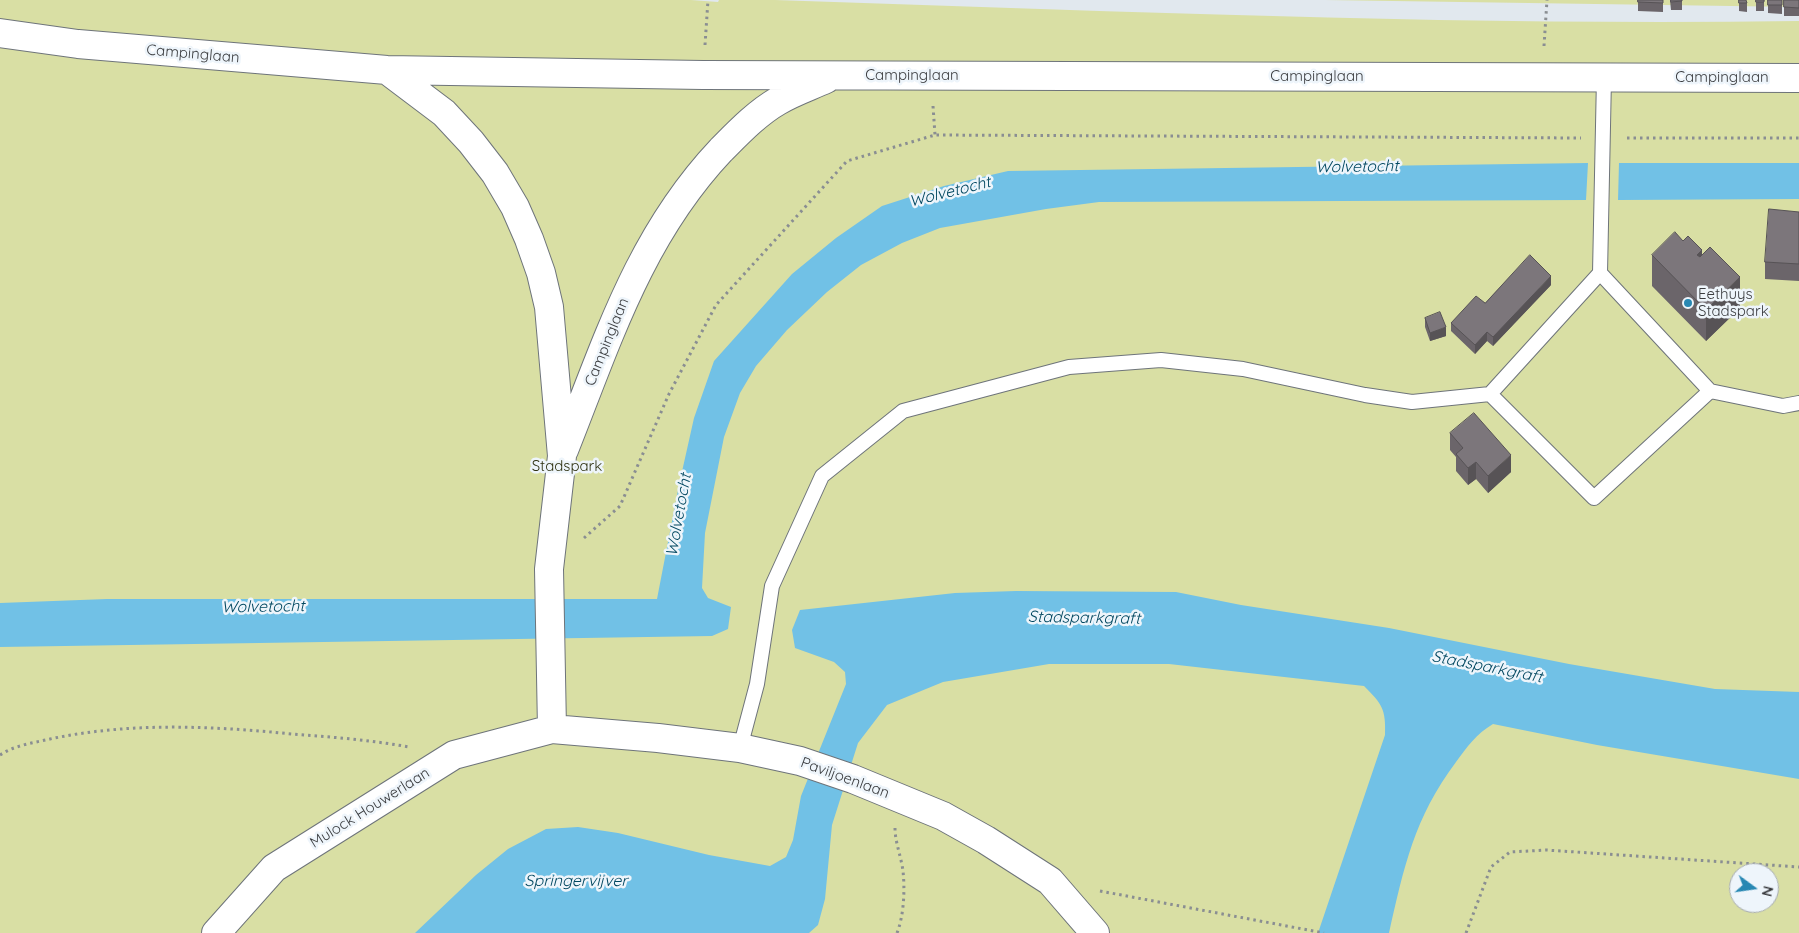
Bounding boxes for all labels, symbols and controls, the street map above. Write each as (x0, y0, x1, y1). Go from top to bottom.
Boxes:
street label: Campinglaan (146, 41, 240, 67)
street label: Campinglaan (865, 66, 959, 84)
street label: Campinglaan (1270, 67, 1364, 85)
street label: Campinglaan (1675, 68, 1769, 86)
water label: Wolvetocht (1315, 157, 1399, 177)
water label: Wolvetocht (907, 173, 993, 211)
place label: Eethuys Stadspark (1698, 285, 1769, 320)
street label: Campinglaan (581, 295, 633, 389)
marker: Eethuys Stadspark (1682, 297, 1694, 309)
park label: Stadspark (532, 457, 602, 475)
water label: Wolvetocht (662, 472, 696, 558)
water label: Wolvetocht (221, 597, 305, 617)
water label: Stadsparkgraft (1028, 607, 1140, 629)
water label: Stadsparkgraft (1430, 647, 1544, 687)
street label: Paviljoenlaan (798, 754, 892, 802)
street label: Mulock Houwerlaan (307, 764, 433, 852)
north arrow (1729, 863, 1779, 913)
water label: Springervijver (525, 871, 627, 891)
text: N (1758, 884, 1778, 899)

